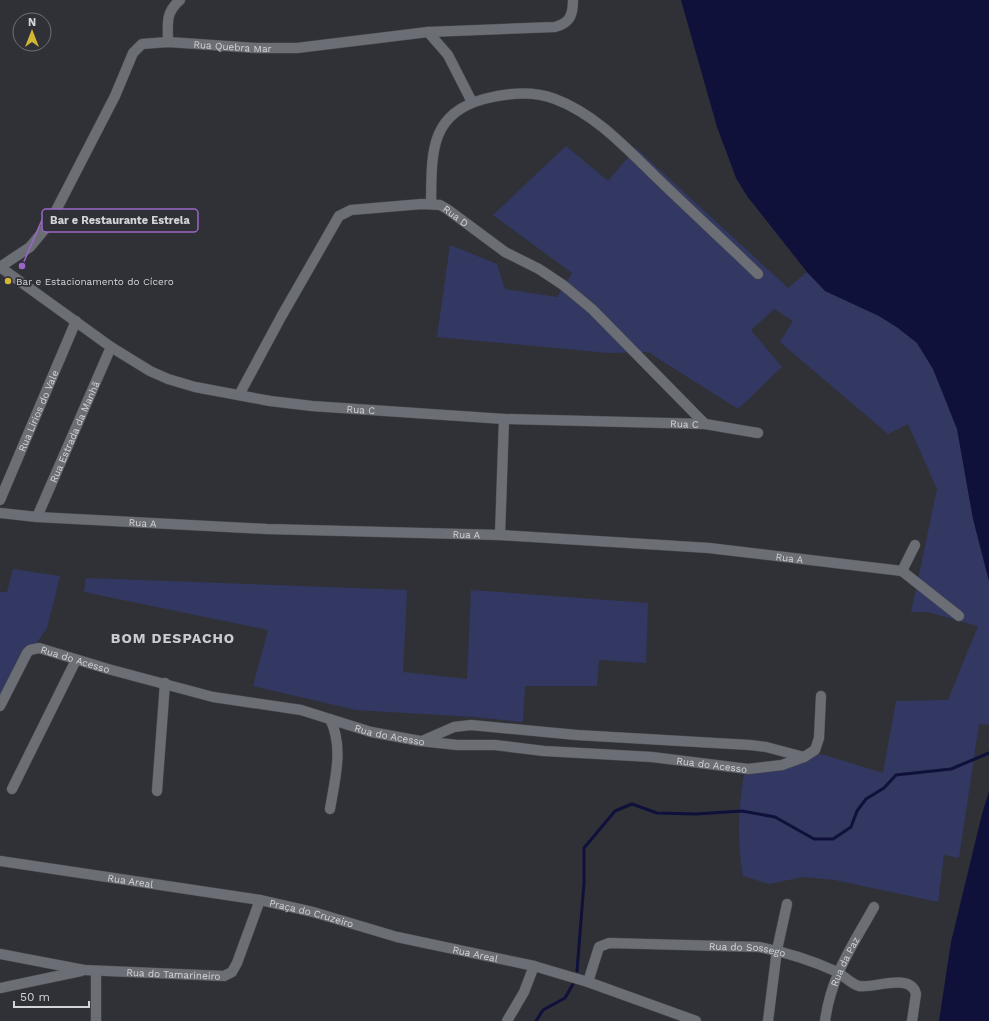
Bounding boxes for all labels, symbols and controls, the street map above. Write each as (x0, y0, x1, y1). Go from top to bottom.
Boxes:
north arrow (12, 12, 52, 52)
text: N (28, 16, 36, 29)
street label: Rua Quebra Mar (193, 38, 272, 54)
street label: Rua D (441, 203, 471, 229)
callout: Bar e Restaurante Estrela (42, 209, 198, 232)
text: Bar e Restaurante Estrela (50, 214, 191, 227)
marker: Bar e Estacionamento do Cícero (3, 276, 13, 286)
place label: Bar e Estacionamento do Cícero (16, 276, 174, 287)
street label: Rua Lirios do Vale (16, 368, 60, 453)
street label: Rua Estrada da Manhã (47, 379, 101, 484)
street label: Rua C (346, 403, 376, 416)
street label: Rua C (670, 418, 699, 429)
street label: Rua A (128, 516, 157, 529)
street label: Rua A (452, 528, 481, 540)
street label: Rua A (775, 550, 804, 565)
district label: BOM DESPACHO (111, 630, 235, 646)
street label: Rua do Acesso (40, 643, 111, 675)
street label: Rua do Acesso (353, 722, 425, 747)
street label: Rua do Acesso (676, 755, 748, 774)
street label: Rua Areal (107, 872, 154, 889)
street label: Praça do Cruzeiro (268, 897, 355, 929)
street label: Rua da Paz (828, 935, 861, 988)
street label: Rua do Sossego (709, 940, 787, 958)
street label: Rua Areal (452, 943, 499, 964)
street label: Rua do Tamarineiro (126, 966, 221, 981)
scale bar (14, 983, 89, 1009)
text: 50 m (20, 990, 50, 1004)

